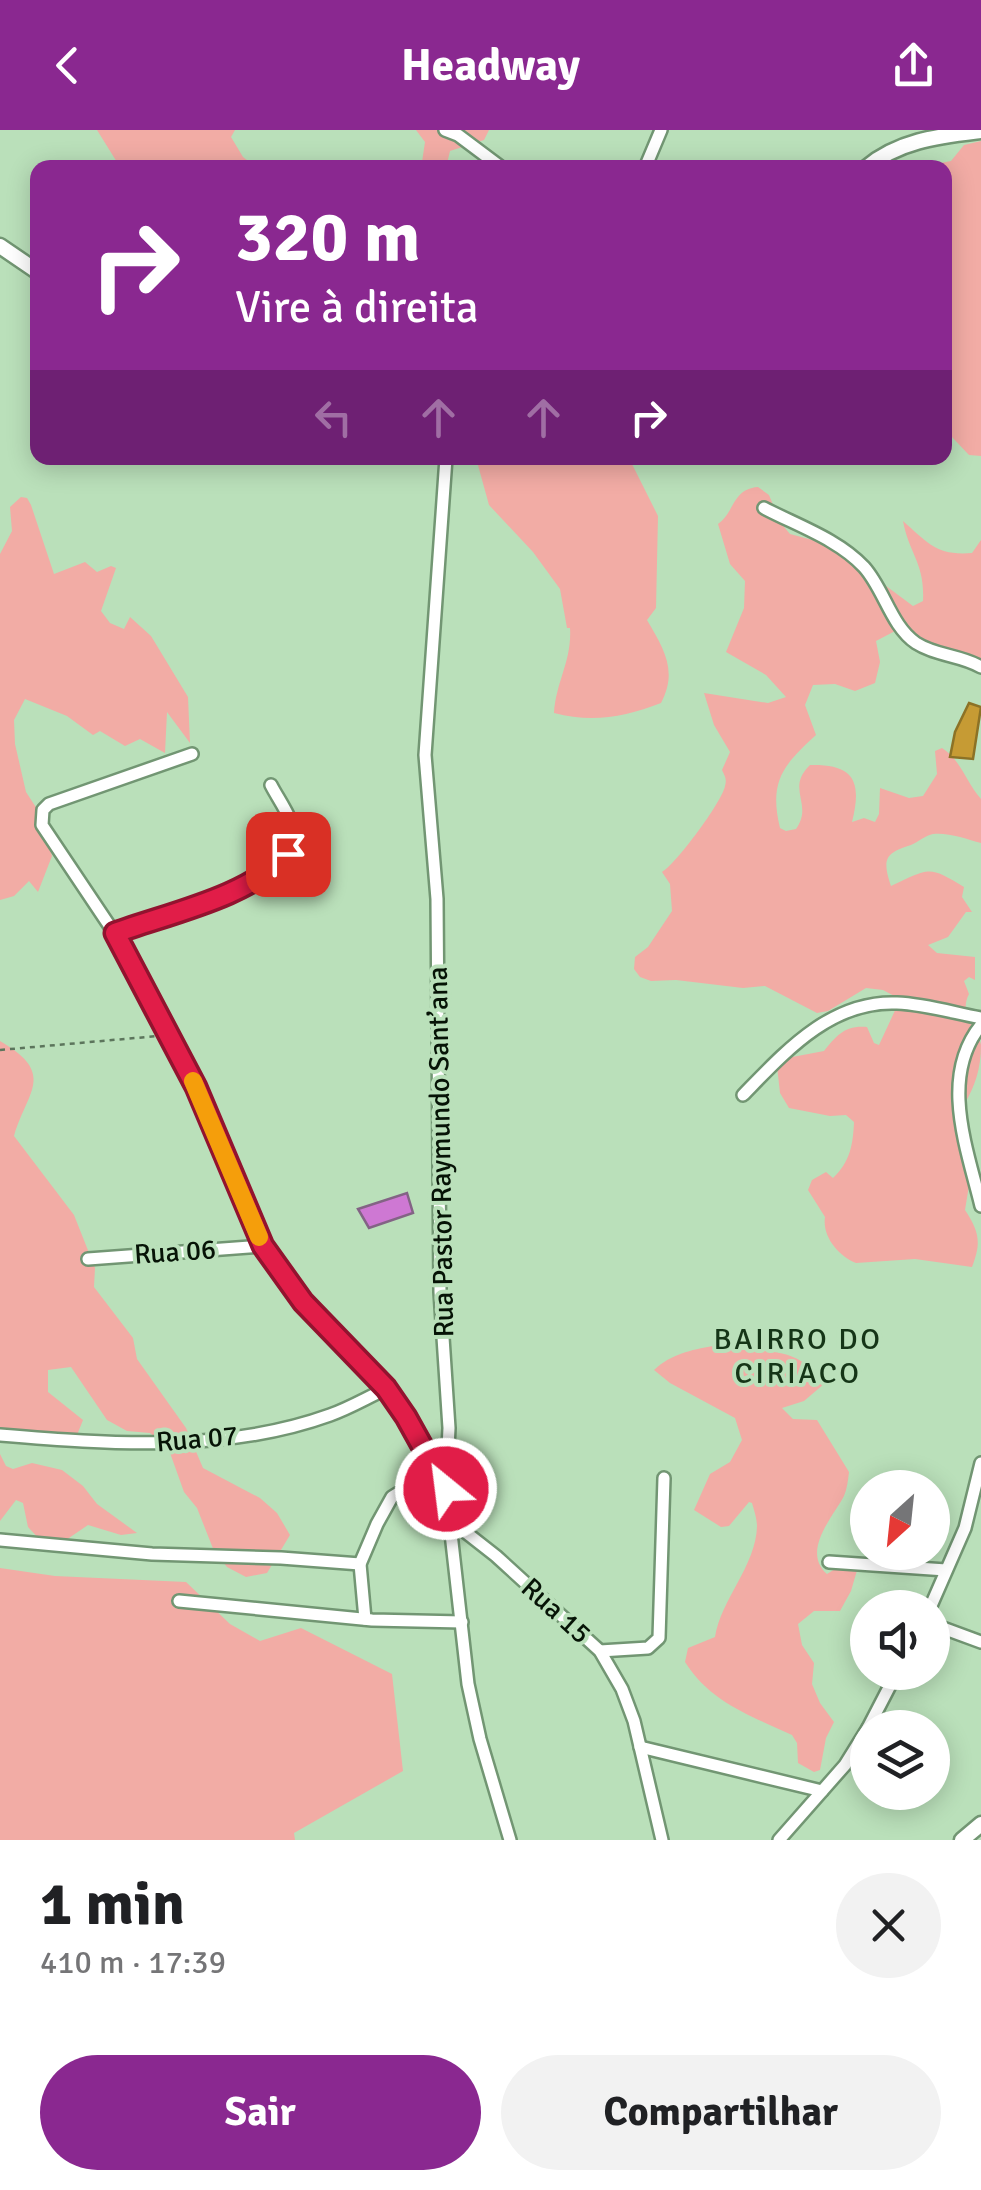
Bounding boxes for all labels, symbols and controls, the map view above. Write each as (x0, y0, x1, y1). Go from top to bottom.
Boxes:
icon: back (40, 38, 95, 93)
text: Headway (401, 38, 580, 93)
icon: share (886, 38, 941, 93)
text: 320 m (235, 194, 420, 280)
icon: right (70, 200, 200, 330)
text: Vire à direita (235, 280, 479, 335)
icon: left (306, 390, 361, 445)
icon: ahead (411, 390, 466, 445)
icon: ahead (516, 390, 571, 445)
icon: right (621, 390, 676, 445)
pin (246, 812, 331, 897)
icon: arrive (261, 827, 316, 882)
street label: Rua Pastor Raymundo Sant’ana (421, 966, 461, 1338)
street label: Rua 06 (133, 1232, 217, 1272)
district label: BAIRRO DO CIRIACO (714, 1321, 882, 1392)
street label: Rua 07 (155, 1418, 239, 1460)
position arrow (394, 1437, 498, 1541)
north arrow (850, 1470, 950, 1570)
map controls (850, 1470, 950, 1810)
street label: Rua 15 (514, 1571, 598, 1651)
button: sound (850, 1590, 950, 1690)
button: layers (850, 1710, 950, 1810)
text: 1 min (40, 1868, 185, 1942)
button: close (836, 1873, 941, 1978)
text: 410 m · 17:39 (40, 1943, 226, 1982)
button: Sair (40, 2055, 481, 2170)
button: Compartilhar (501, 2055, 941, 2170)

